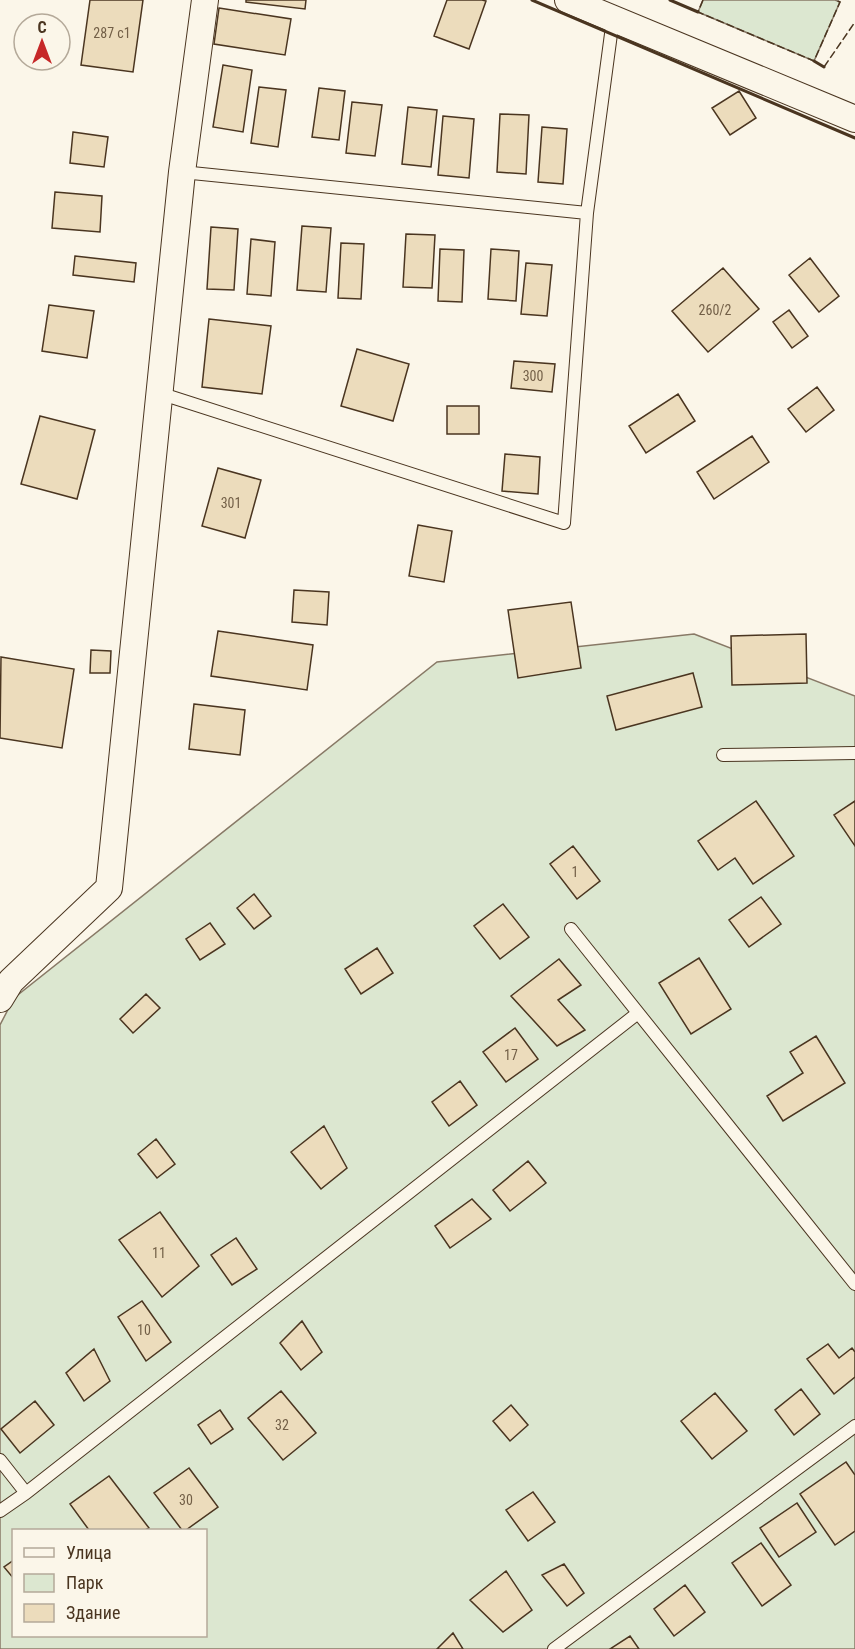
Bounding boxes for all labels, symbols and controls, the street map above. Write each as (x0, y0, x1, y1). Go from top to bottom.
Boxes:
north arrow (12, 12, 72, 72)
text: С (37, 18, 47, 37)
house number: 287 с1 (93, 25, 131, 41)
house number: 260/2 (699, 302, 732, 318)
house number: 300 (523, 368, 543, 384)
house number: 301 (221, 495, 241, 511)
house number: 1 (572, 864, 578, 880)
house number: 17 (504, 1047, 518, 1063)
house number: 11 (152, 1245, 166, 1261)
house number: 10 (137, 1322, 151, 1338)
house number: 32 (275, 1417, 289, 1433)
house number: 30 (179, 1492, 193, 1508)
legend (12, 1529, 207, 1637)
text: Улица (66, 1542, 112, 1563)
text: Парк (66, 1572, 104, 1593)
text: Здание (66, 1602, 120, 1623)

